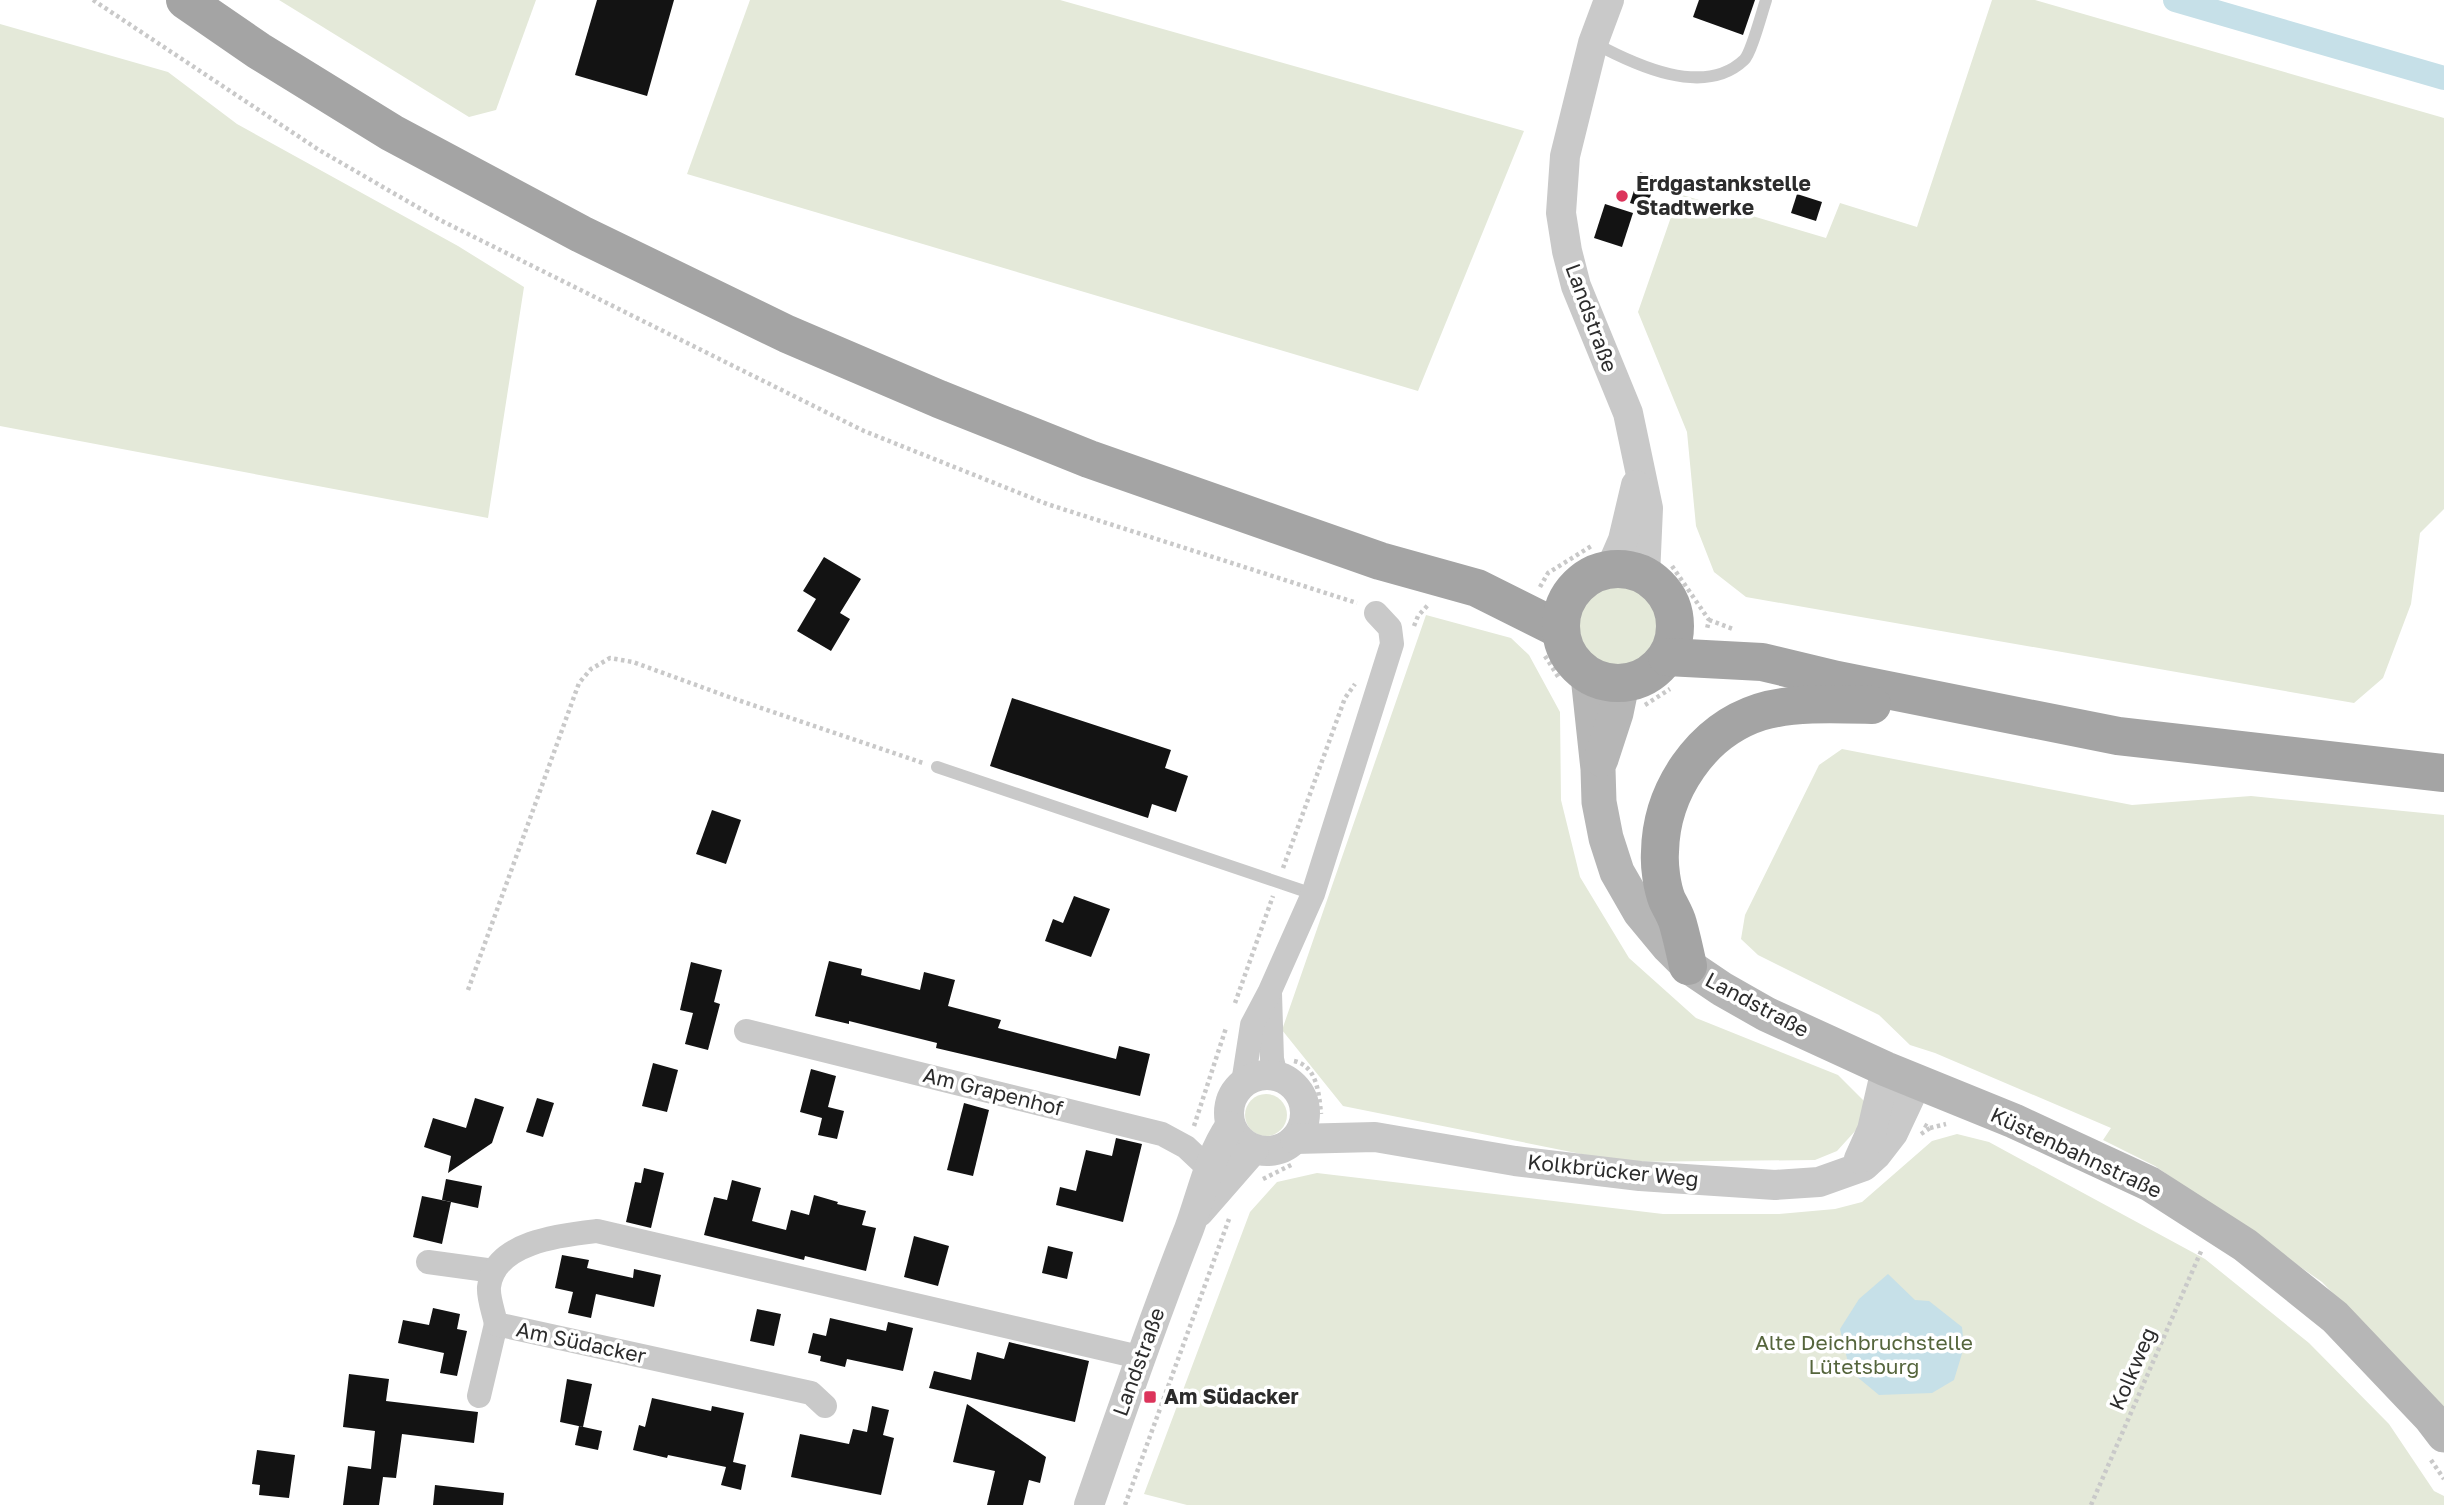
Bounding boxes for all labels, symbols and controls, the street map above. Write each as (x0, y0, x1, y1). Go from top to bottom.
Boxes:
place label: Erdgastankstelle Stadtwerke (1636, 170, 1811, 220)
marker: Erdgastankstelle Stadtwerke (1614, 188, 1630, 204)
street label: Landstraße (1560, 260, 1624, 375)
street label: Landstraße (1701, 966, 1814, 1042)
street label: Am Grapenhof (920, 1061, 1066, 1121)
street label: Küstenbahnstraße (1987, 1101, 2166, 1203)
street label: Kolkbrücker Weg (1526, 1148, 1700, 1192)
street label: Landstraße (1106, 1304, 1170, 1419)
street label: Am Südacker (514, 1316, 649, 1368)
street label: Kolkweg (2103, 1323, 2161, 1414)
park label: Alte Deichbruchstelle Lütetsburg (1755, 1329, 1973, 1379)
place label: Am Südacker (1164, 1383, 1299, 1409)
marker: Am Südacker (1142, 1389, 1158, 1405)

